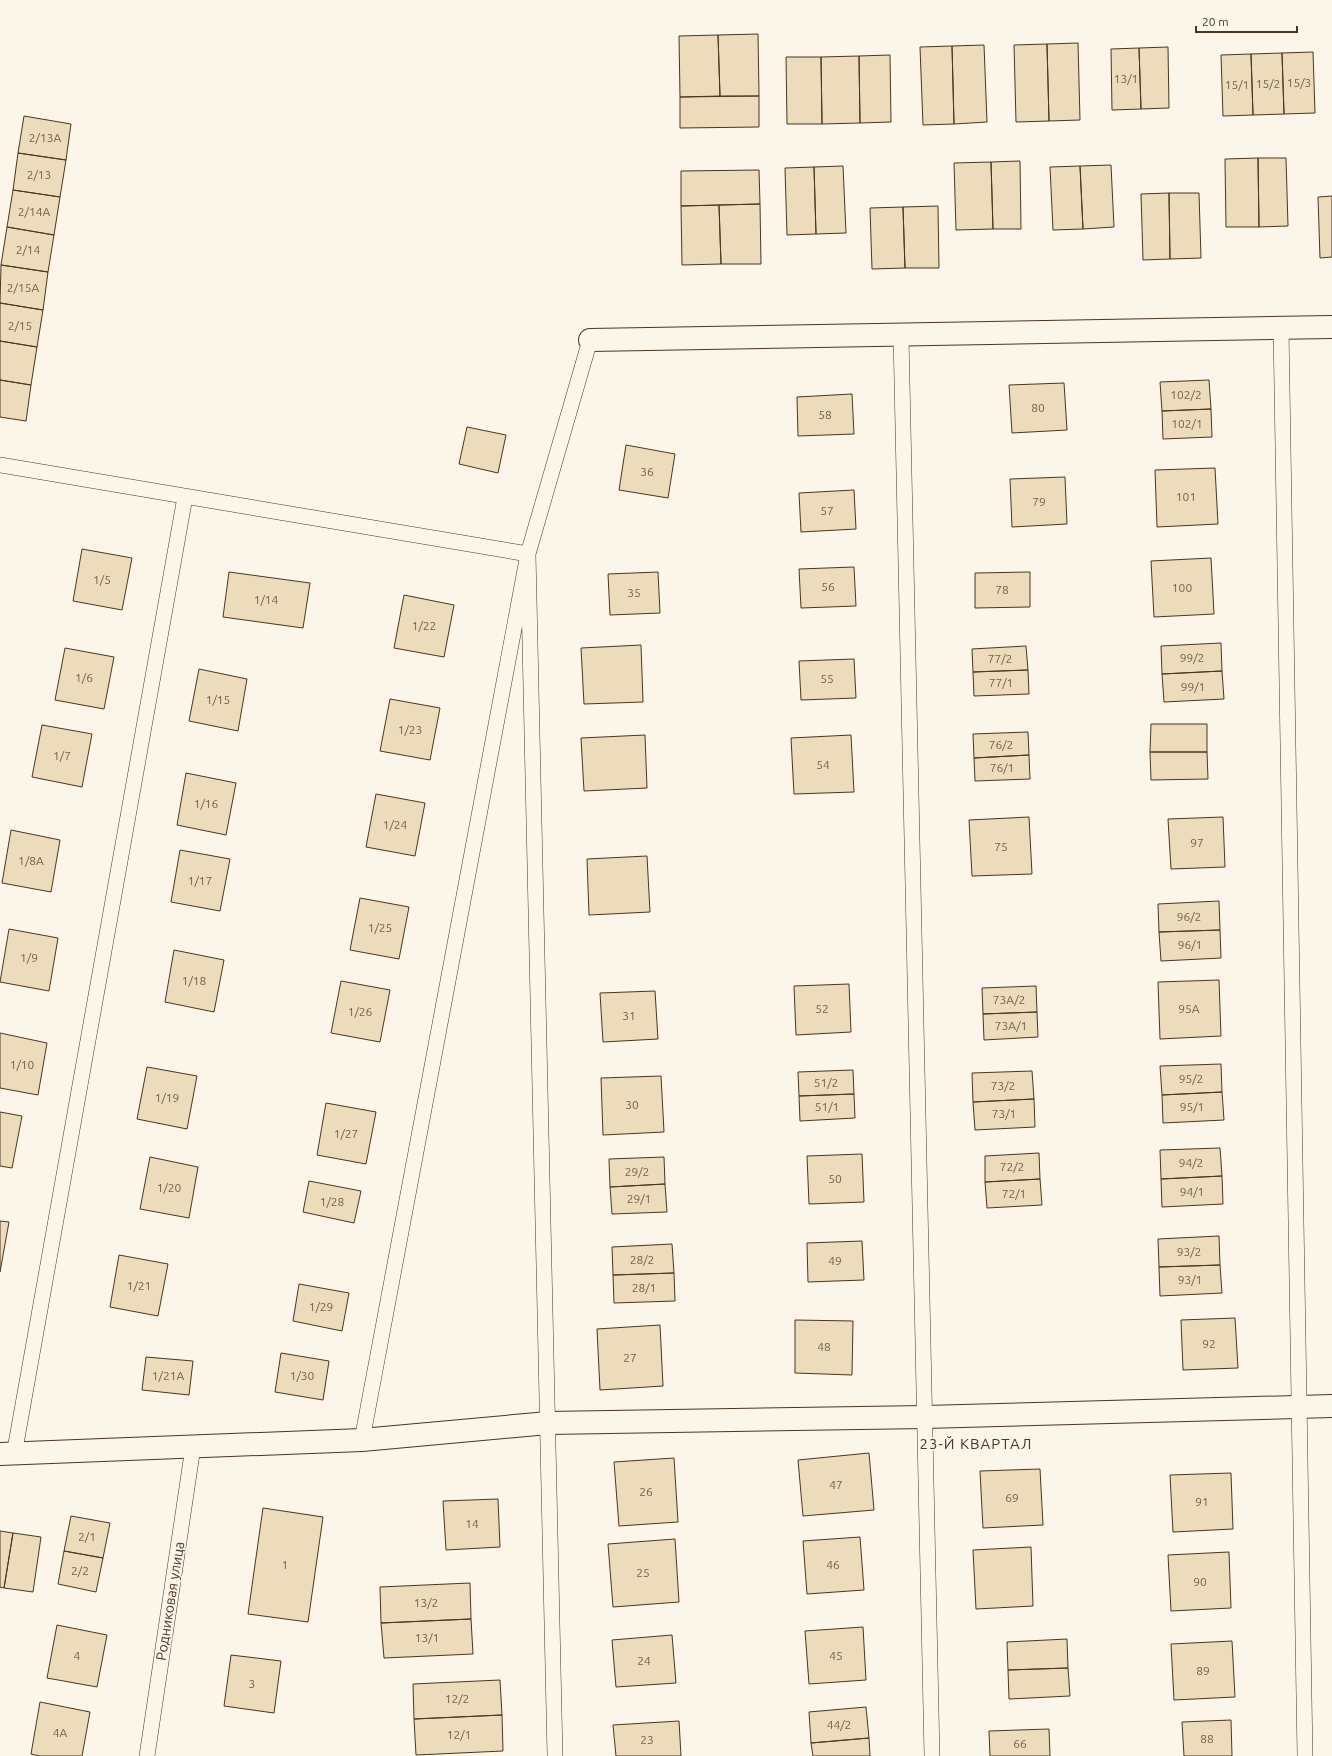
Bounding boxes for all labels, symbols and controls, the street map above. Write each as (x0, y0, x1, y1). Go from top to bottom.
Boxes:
scale bar (1196, 8, 1297, 34)
text: 20 m (1202, 15, 1229, 28)
house number: 13/1 (1114, 72, 1138, 85)
house number: 15/3 (1287, 76, 1311, 89)
house number: 15/2 (1256, 77, 1280, 90)
house number: 15/1 (1225, 78, 1249, 91)
house number: 2/13А (29, 131, 61, 144)
house number: 2/13 (27, 168, 51, 181)
house number: 2/14А (18, 205, 50, 218)
house number: 2/14 (16, 243, 41, 256)
house number: 2/15А (7, 281, 39, 294)
house number: 2/15 (8, 319, 32, 332)
house number: 102/2 (1170, 388, 1202, 401)
house number: 80 (1031, 401, 1045, 414)
house number: 58 (818, 408, 832, 421)
house number: 102/1 (1171, 417, 1203, 430)
house number: 36 (640, 465, 654, 478)
house number: 101 (1176, 490, 1196, 503)
house number: 79 (1032, 495, 1046, 508)
house number: 57 (820, 504, 834, 517)
house number: 1/5 (93, 573, 111, 586)
house number: 56 (821, 580, 835, 593)
house number: 100 (1172, 581, 1192, 594)
house number: 78 (995, 583, 1009, 596)
house number: 35 (627, 586, 641, 599)
house number: 1/14 (254, 593, 279, 606)
house number: 1/22 (412, 619, 436, 632)
house number: 99/2 (1180, 651, 1204, 664)
house number: 77/2 (988, 652, 1012, 665)
house number: 1/6 (75, 671, 93, 684)
house number: 55 (820, 672, 834, 685)
house number: 77/1 (989, 676, 1013, 689)
house number: 99/1 (1181, 680, 1205, 693)
house number: 1/15 (206, 693, 230, 706)
house number: 1/23 (398, 723, 422, 736)
house number: 76/2 (989, 738, 1013, 751)
house number: 1/7 (53, 749, 71, 762)
house number: 54 (816, 758, 830, 771)
house number: 76/1 (990, 761, 1014, 774)
house number: 1/16 (194, 797, 219, 810)
house number: 1/24 (383, 818, 408, 831)
house number: 97 (1190, 836, 1204, 849)
house number: 75 (994, 840, 1008, 853)
house number: 1/8А (18, 854, 44, 867)
house number: 1/17 (188, 874, 212, 887)
house number: 96/2 (1177, 910, 1201, 923)
house number: 1/25 (368, 921, 392, 934)
house number: 96/1 (1178, 938, 1202, 951)
house number: 1/9 (20, 951, 38, 964)
house number: 1/18 (182, 974, 207, 987)
house number: 73А/2 (993, 993, 1025, 1006)
house number: 52 (815, 1002, 829, 1015)
house number: 95А (1178, 1002, 1200, 1015)
house number: 1/26 (348, 1005, 373, 1018)
house number: 31 (622, 1009, 636, 1022)
house number: 73А/1 (995, 1019, 1027, 1032)
house number: 1/10 (10, 1058, 35, 1071)
house number: 95/2 (1179, 1072, 1203, 1085)
house number: 51/2 (814, 1076, 838, 1089)
house number: 73/2 (991, 1079, 1015, 1092)
house number: 1/19 (155, 1091, 179, 1104)
house number: 30 (625, 1098, 639, 1111)
house number: 51/1 (815, 1100, 839, 1113)
house number: 95/1 (1180, 1100, 1204, 1113)
house number: 73/1 (992, 1107, 1016, 1120)
house number: 1/27 (334, 1127, 358, 1140)
house number: 94/2 (1179, 1156, 1203, 1169)
house number: 72/2 (1000, 1160, 1024, 1173)
house number: 29/2 (625, 1165, 649, 1178)
house number: 50 (828, 1172, 842, 1185)
house number: 1/20 (157, 1181, 182, 1194)
house number: 94/1 (1180, 1185, 1204, 1198)
house number: 72/1 (1002, 1187, 1026, 1200)
house number: 29/1 (627, 1192, 651, 1205)
house number: 1/28 (320, 1195, 345, 1208)
house number: 93/2 (1177, 1245, 1201, 1258)
house number: 28/2 (630, 1253, 654, 1266)
house number: 49 (828, 1254, 842, 1267)
house number: 93/1 (1178, 1273, 1202, 1286)
house number: 1/21 (127, 1279, 151, 1292)
house number: 28/1 (632, 1281, 656, 1294)
house number: 1/29 (309, 1300, 333, 1313)
house number: 92 (1202, 1337, 1216, 1350)
house number: 48 (817, 1340, 831, 1353)
house number: 27 (623, 1351, 637, 1364)
house number: 1/21А (152, 1369, 184, 1382)
house number: 1/30 (290, 1369, 315, 1382)
district label: 23-Й КВАРТАЛ (920, 1435, 1032, 1452)
house number: 47 (829, 1478, 843, 1491)
house number: 26 (639, 1485, 653, 1498)
house number: 69 (1005, 1491, 1019, 1504)
house number: 91 (1195, 1495, 1209, 1508)
house number: 14 (465, 1517, 479, 1530)
house number: 2/1 (78, 1530, 96, 1543)
street label: Родниковая улица (153, 1540, 187, 1662)
house number: 1 (282, 1558, 288, 1571)
house number: 46 (826, 1558, 840, 1571)
house number: 2/2 (71, 1564, 89, 1577)
house number: 25 (636, 1566, 650, 1579)
house number: 90 (1193, 1575, 1207, 1588)
house number: 13/2 (414, 1596, 438, 1609)
house number: 13/1 (415, 1631, 439, 1644)
house number: 4 (74, 1649, 81, 1662)
house number: 45 (829, 1649, 843, 1662)
house number: 24 (637, 1654, 651, 1667)
house number: 89 (1196, 1664, 1210, 1677)
house number: 3 (249, 1677, 255, 1690)
house number: 12/2 (445, 1692, 469, 1705)
house number: 44/2 (827, 1718, 851, 1731)
house number: 4А (53, 1726, 67, 1739)
house number: 12/1 (447, 1728, 471, 1741)
house number: 88 (1200, 1732, 1214, 1745)
house number: 23 (640, 1733, 654, 1746)
house number: 66 (1013, 1737, 1027, 1750)

